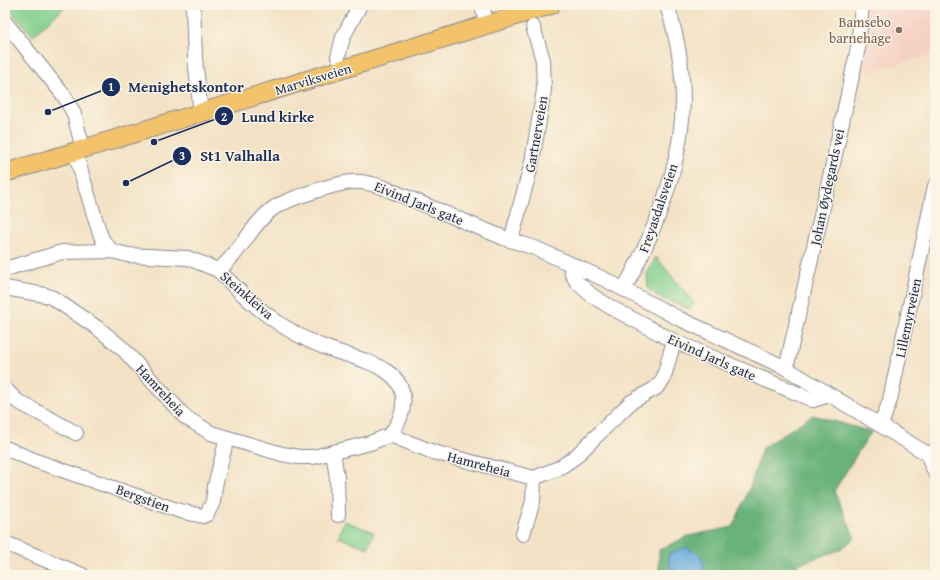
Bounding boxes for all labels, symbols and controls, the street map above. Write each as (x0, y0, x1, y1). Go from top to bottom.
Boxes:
place label: Bamsebo barnehage (829, 12, 891, 48)
marker: Bamsebo barnehage (894, 25, 904, 35)
street label: Marviksveien (272, 58, 354, 100)
callout: Menighetskontor (101, 74, 252, 101)
text: Menighetskontor (128, 76, 244, 97)
text: 1 (108, 78, 114, 95)
street label: Gartnerveien (519, 94, 553, 174)
callout: Lund kirke (214, 103, 323, 130)
text: Lund kirke (242, 106, 314, 127)
text: 2 (221, 108, 227, 125)
street label: Johan Øydegards vei (804, 127, 849, 249)
callout: St1 Valhalla (172, 142, 287, 169)
text: St1 Valhalla (200, 145, 280, 166)
text: 3 (179, 147, 185, 164)
street label: Freyasdalsveien (633, 161, 683, 255)
street label: Eivind Jarls gate (371, 176, 467, 230)
street label: Steinkleiva (216, 266, 278, 324)
street label: Lillemyrveien (890, 276, 926, 360)
street label: Eivind Jarls gate (665, 329, 760, 386)
street label: Hamreheia (132, 360, 191, 421)
street label: Hamreheia (445, 446, 513, 482)
street label: Bergstien (113, 479, 173, 517)

